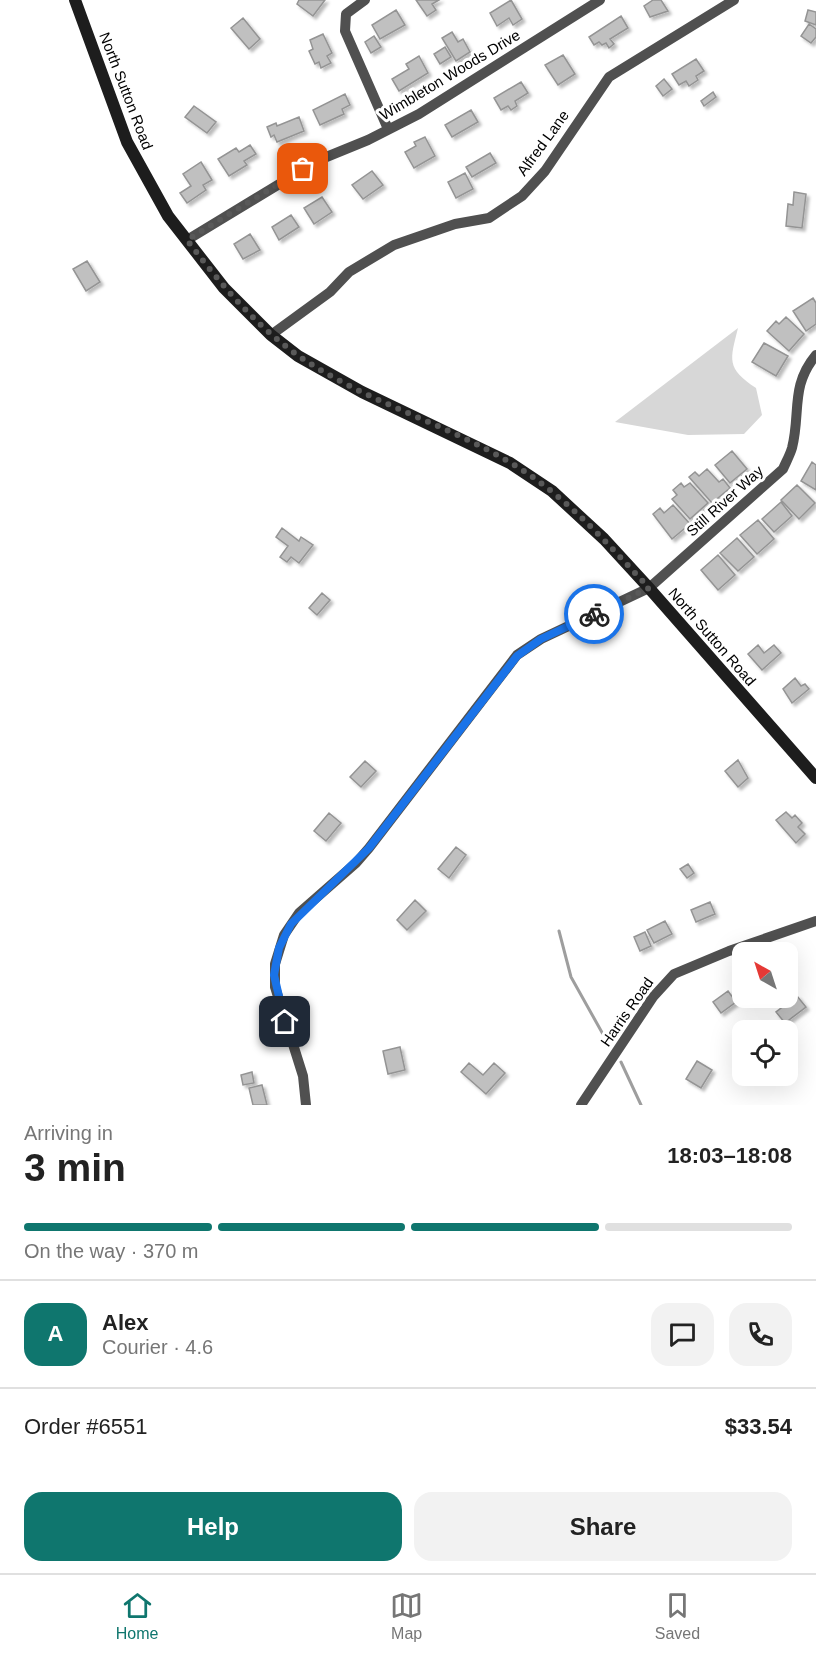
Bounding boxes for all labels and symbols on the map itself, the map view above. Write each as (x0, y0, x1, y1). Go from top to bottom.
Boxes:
street label: Wimbleton Woods Drive (377, 26, 523, 123)
street label: North Sutton Road (96, 30, 157, 152)
street label: Alfred Lane (513, 107, 572, 179)
pin (277, 143, 328, 194)
street label: Still River Way (683, 462, 767, 539)
courier (564, 584, 624, 644)
street label: North Sutton Road (665, 584, 760, 689)
north arrow (732, 942, 798, 1008)
street label: Harris Road (597, 974, 657, 1049)
pin (259, 996, 310, 1047)

